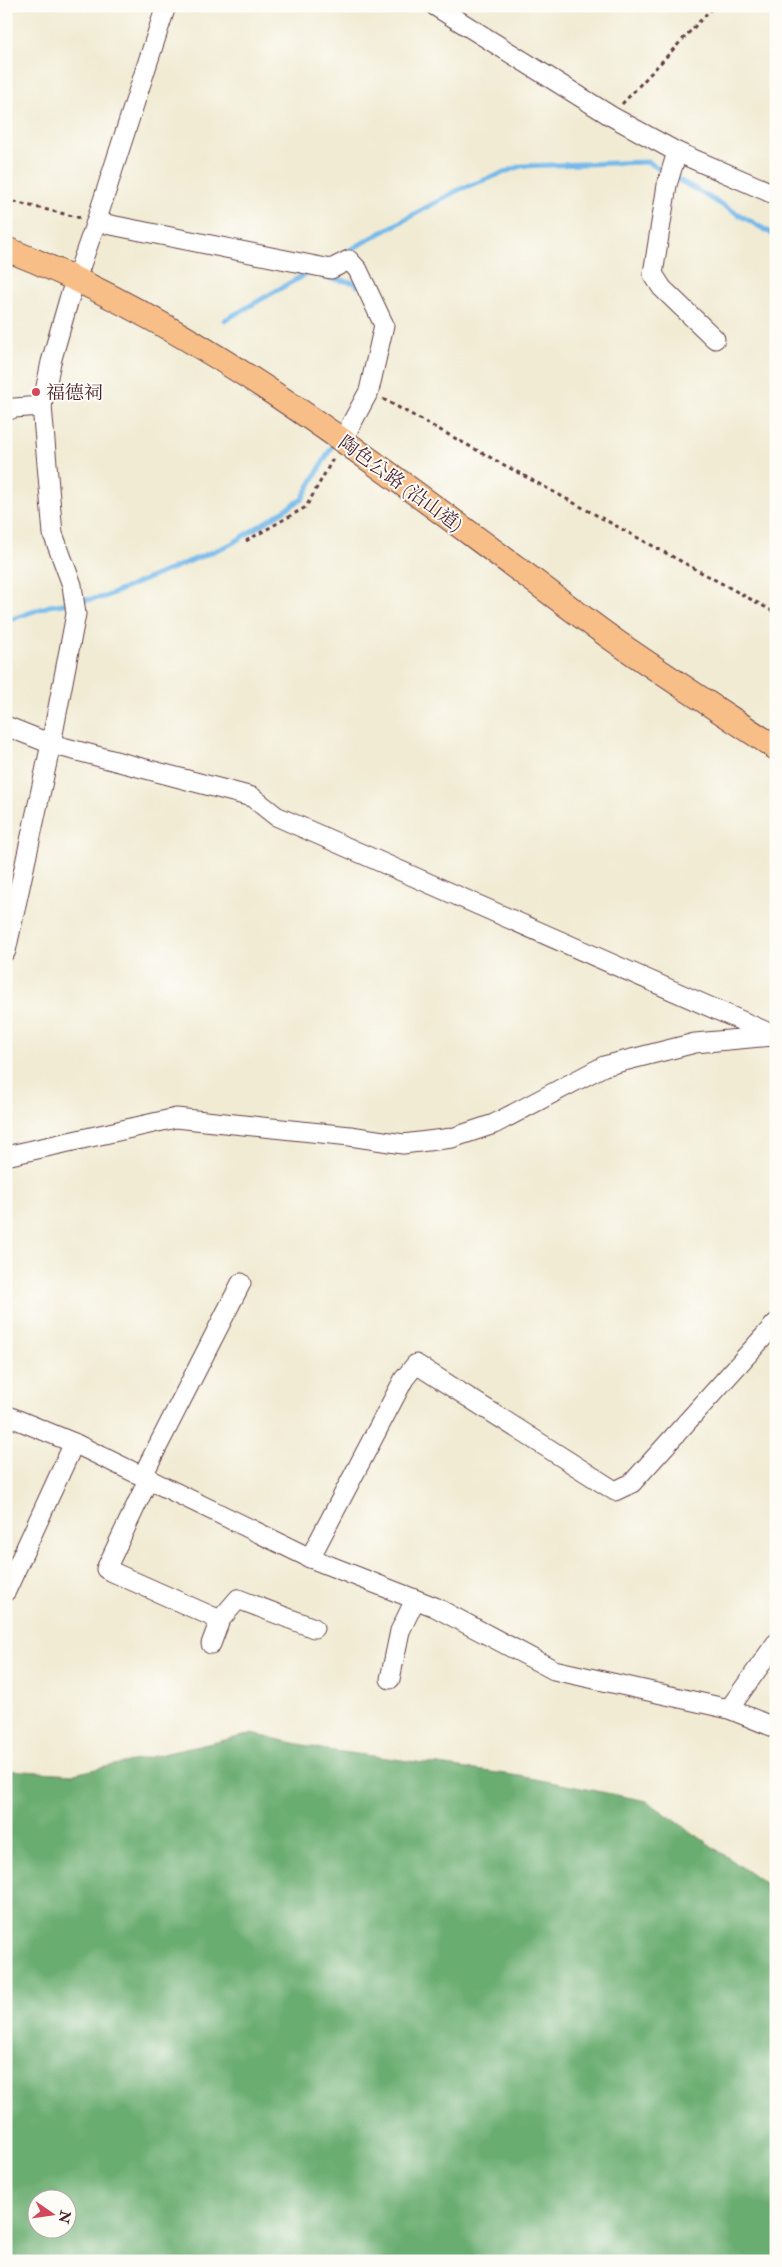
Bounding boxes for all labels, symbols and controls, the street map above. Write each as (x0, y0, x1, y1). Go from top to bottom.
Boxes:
place label: 福德祠 (46, 381, 103, 405)
marker: 福德祠 (30, 386, 42, 398)
street label: 陶色公路 (沿山道) (334, 431, 467, 537)
north arrow (28, 2190, 78, 2240)
text: N (54, 2208, 74, 2225)

